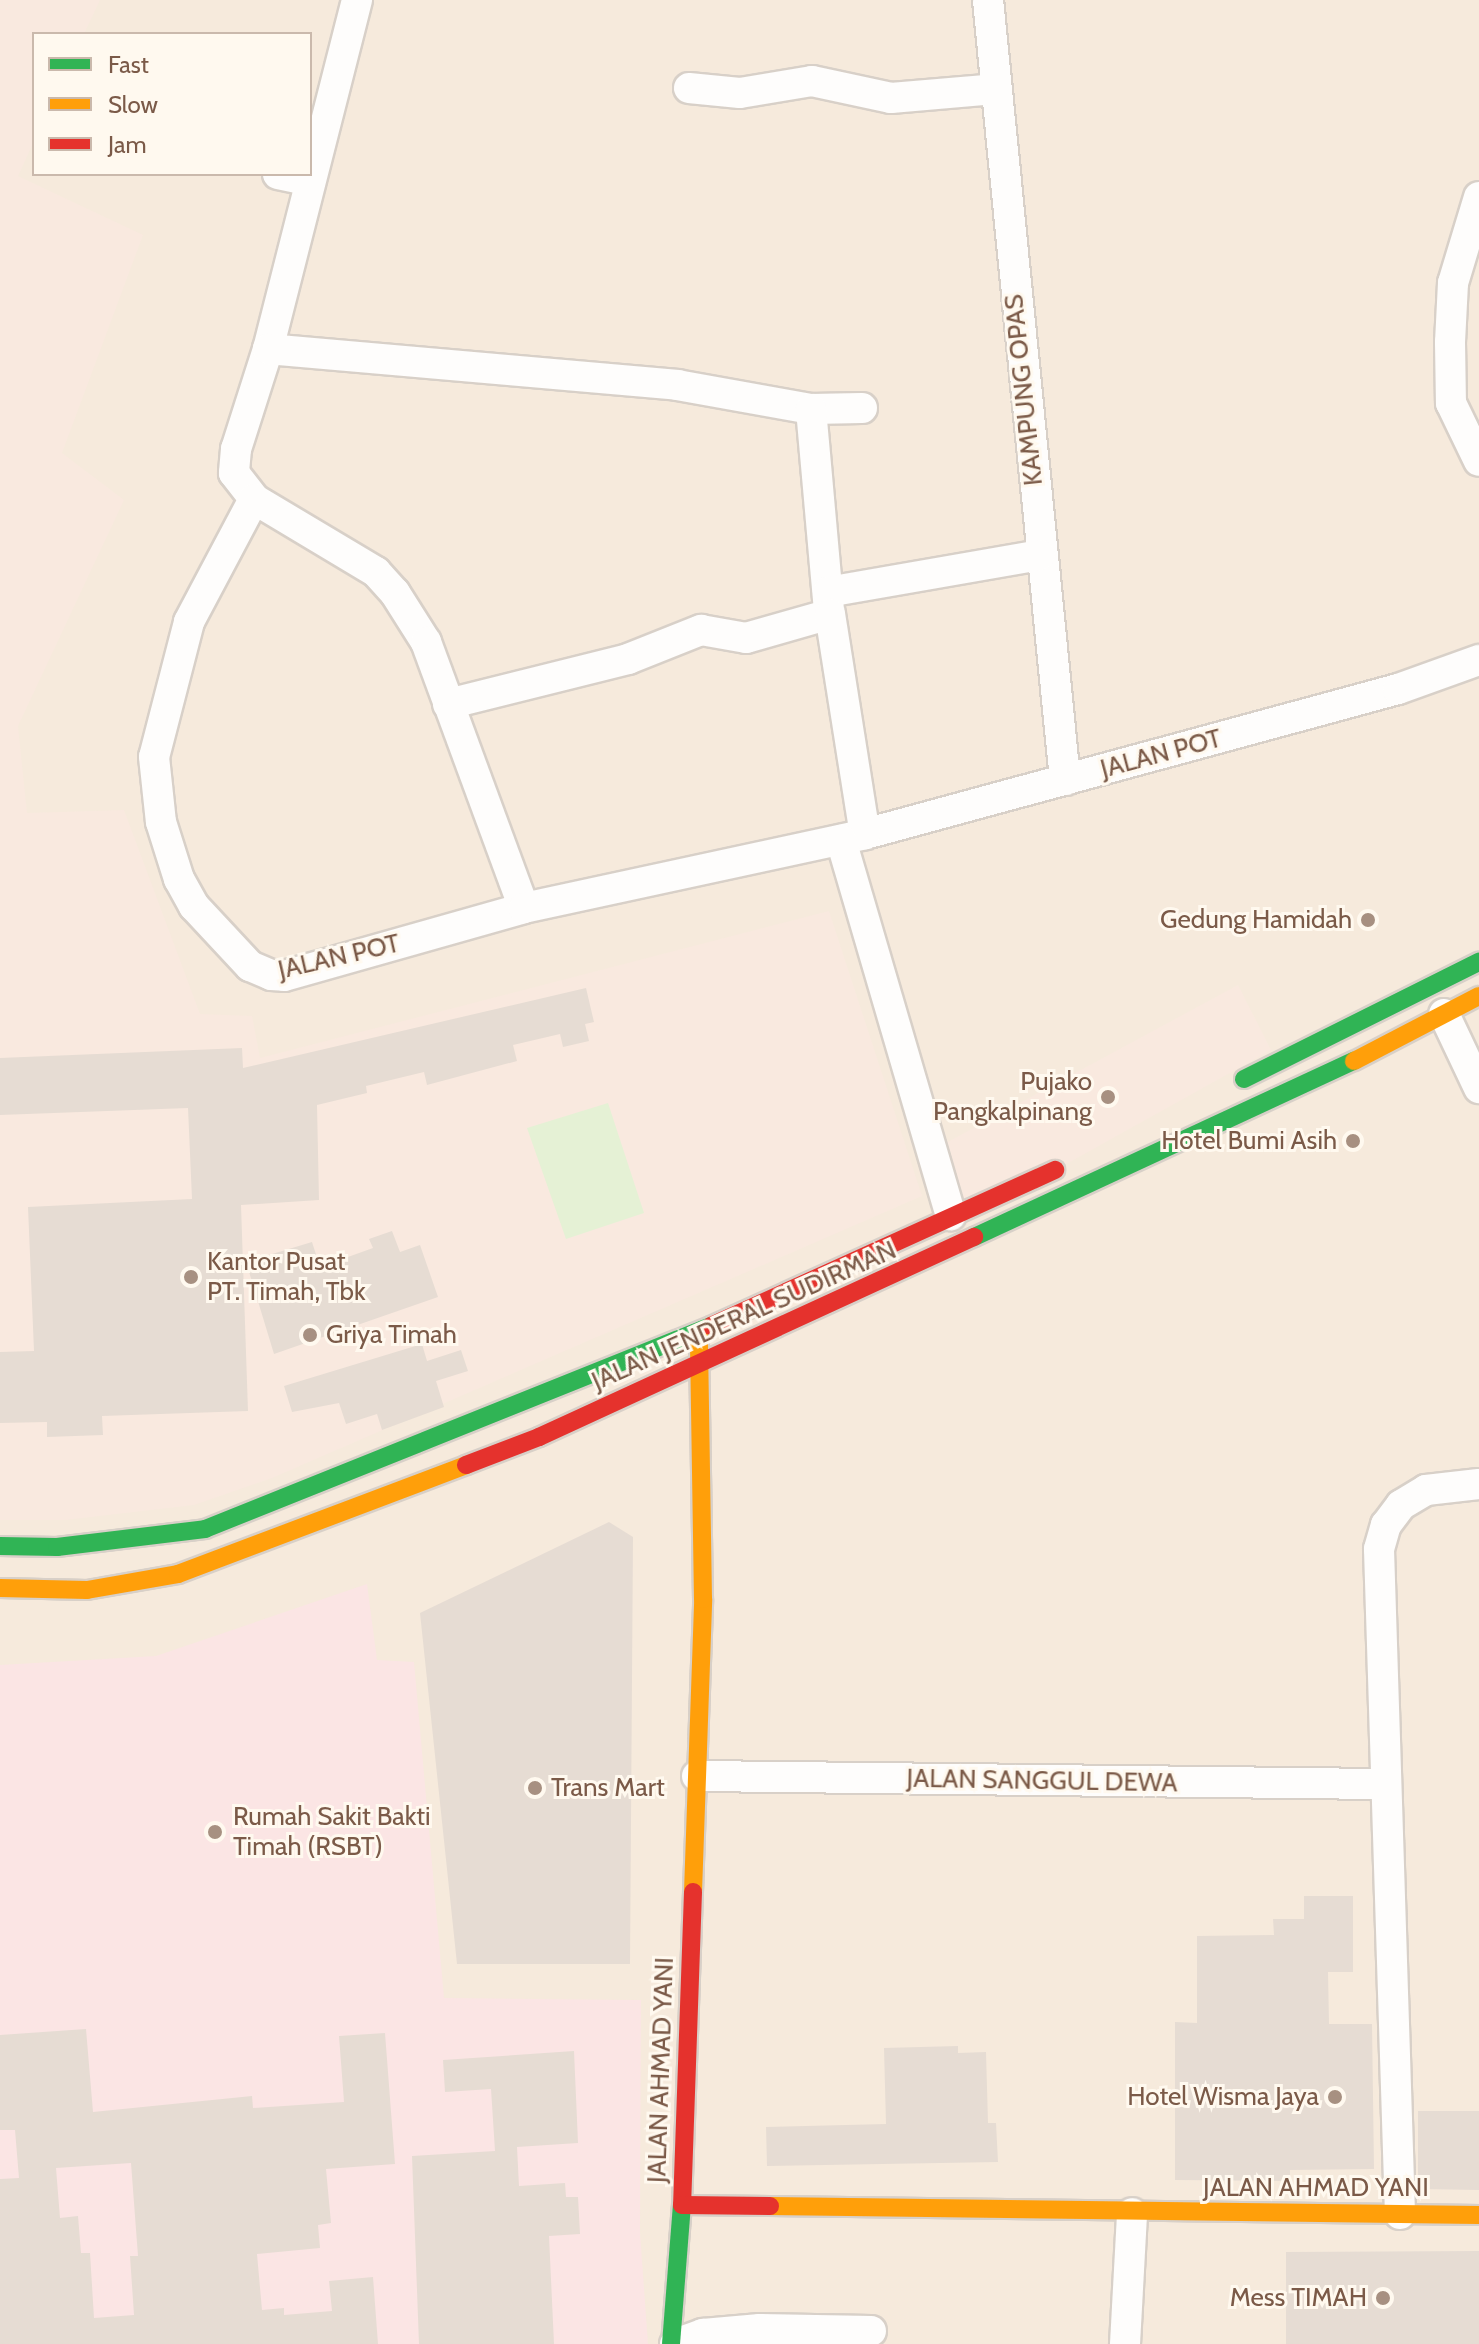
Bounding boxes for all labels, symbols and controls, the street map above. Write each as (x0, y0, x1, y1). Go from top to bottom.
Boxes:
legend (32, 32, 312, 176)
text: Fast (108, 50, 149, 79)
text: Slow (108, 90, 158, 119)
text: Jam (108, 130, 146, 159)
street label: KAMPUNG OPAS (998, 293, 1050, 487)
street label: JALAN POT (1097, 723, 1225, 785)
place label: Gedung Hamidah (1160, 904, 1352, 936)
marker: Gedung Hamidah (1359, 911, 1377, 929)
street label: JALAN POT (275, 928, 403, 986)
place label: Pujako Pangkalpinang (933, 1066, 1092, 1128)
marker: Pujako Pangkalpinang (1099, 1088, 1117, 1106)
place label: Hotel Bumi Asih (1161, 1125, 1337, 1157)
marker: Hotel Bumi Asih (1344, 1132, 1362, 1150)
street label: JALAN JENDERAL SUDIRMAN (587, 1235, 901, 1397)
place label: Kantor Pusat PT. Timah, Tbk (207, 1246, 366, 1308)
marker: Kantor Pusat PT. Timah, Tbk (182, 1268, 200, 1286)
place label: Griya Timah (326, 1319, 457, 1351)
marker: Griya Timah (301, 1326, 319, 1344)
street label: JALAN SANGGUL DEWA (906, 1763, 1178, 1799)
place label: Trans Mart (551, 1772, 665, 1804)
marker: Trans Mart (526, 1779, 544, 1797)
place label: Rumah Sakit Bakti Timah (RSBT) (233, 1801, 431, 1862)
marker: Rumah Sakit Bakti Timah (RSBT) (204, 1821, 226, 1843)
street label: JALAN AHMAD YANI (641, 1957, 681, 2183)
place label: Hotel Wisma Jaya (1127, 2081, 1319, 2113)
marker: Hotel Wisma Jaya (1326, 2088, 1344, 2106)
street label: JALAN AHMAD YANI (1203, 2172, 1429, 2204)
place label: Mess TIMAH (1230, 2282, 1367, 2314)
marker: Mess TIMAH (1374, 2289, 1392, 2307)

